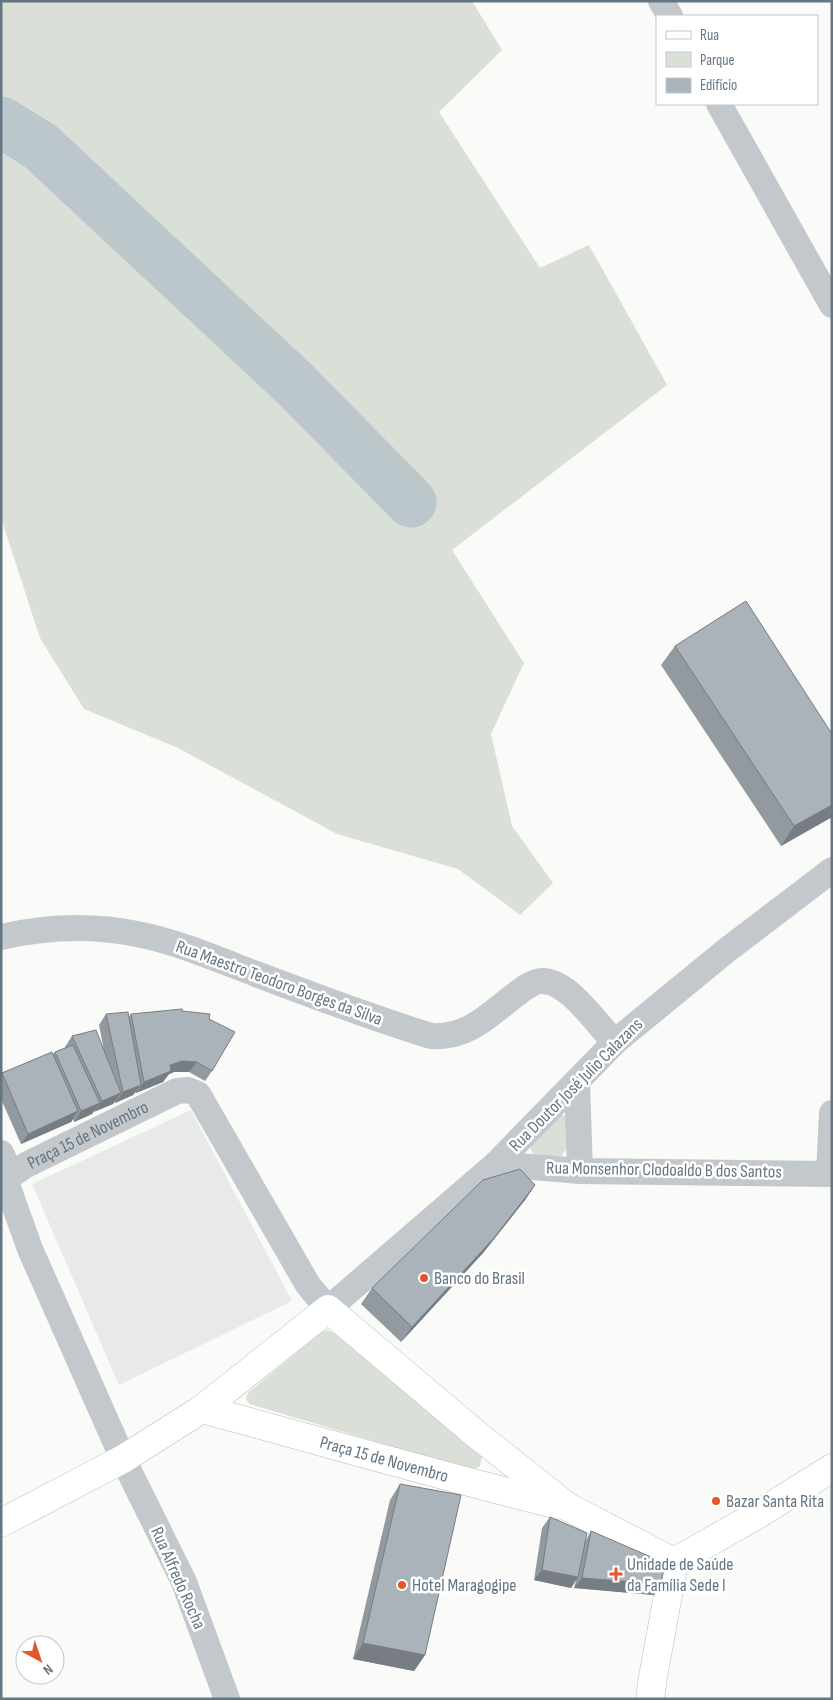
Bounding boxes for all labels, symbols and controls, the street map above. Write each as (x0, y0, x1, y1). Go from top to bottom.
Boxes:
legend (656, 15, 818, 105)
text: Rua (700, 26, 719, 45)
text: Parque (700, 51, 735, 70)
text: Edifício (700, 76, 737, 95)
street label: Rua Maestro Teodoro Borges da Silva (173, 936, 385, 1030)
street label: Rua Doutor José Julio Calazans (505, 1014, 647, 1156)
street label: Praça 15 de Novembro (24, 1096, 152, 1173)
street label: Rua Monsenhor Clodoaldo B dos Santos (546, 1157, 782, 1183)
place label: Banco do Brasil (434, 1268, 525, 1289)
marker: Banco do Brasil (418, 1272, 430, 1284)
street label: Praça 15 de Novembro (318, 1431, 451, 1487)
place label: Bazar Santa Rita (726, 1491, 824, 1512)
marker: Bazar Santa Rita (710, 1495, 722, 1507)
street label: Rua Alfredo Rocha (146, 1524, 210, 1632)
place label: Unidade de Saúde da Família Sede I (627, 1554, 734, 1596)
marker: Unidade de Saúde da Família Sede I (609, 1567, 623, 1581)
place label: Hotel Maragogipe (412, 1575, 517, 1596)
marker: Hotel Maragogipe (396, 1579, 408, 1591)
north arrow (15, 1635, 65, 1685)
text: N (40, 1661, 56, 1678)

